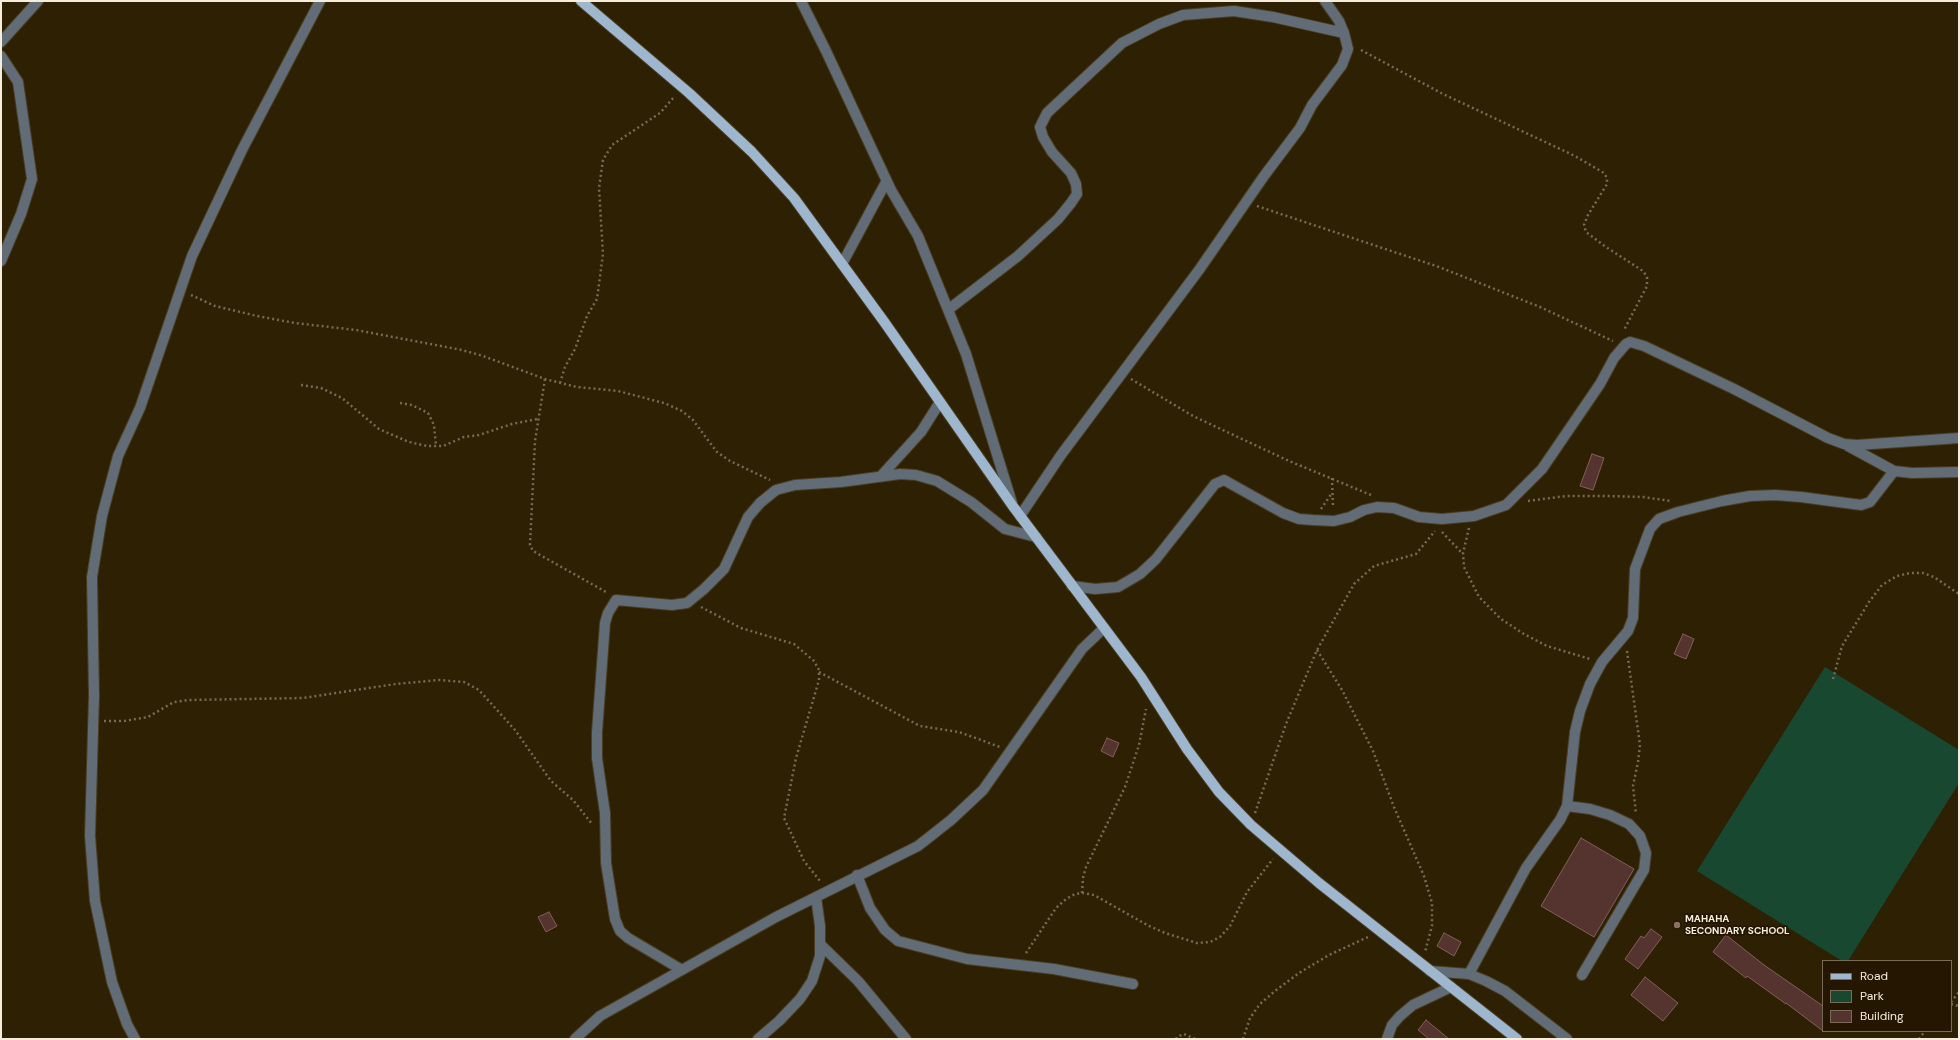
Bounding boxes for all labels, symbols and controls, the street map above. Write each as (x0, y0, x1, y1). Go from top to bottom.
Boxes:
place label: MAHAHA SECONDARY SCHOOL (1685, 913, 1790, 936)
marker: MAHAHA SECONDARY SCHOOL (1672, 920, 1682, 930)
legend (1822, 960, 1952, 1032)
text: Road (1860, 968, 1888, 984)
text: Park (1860, 988, 1884, 1004)
text: Building (1860, 1008, 1904, 1024)

